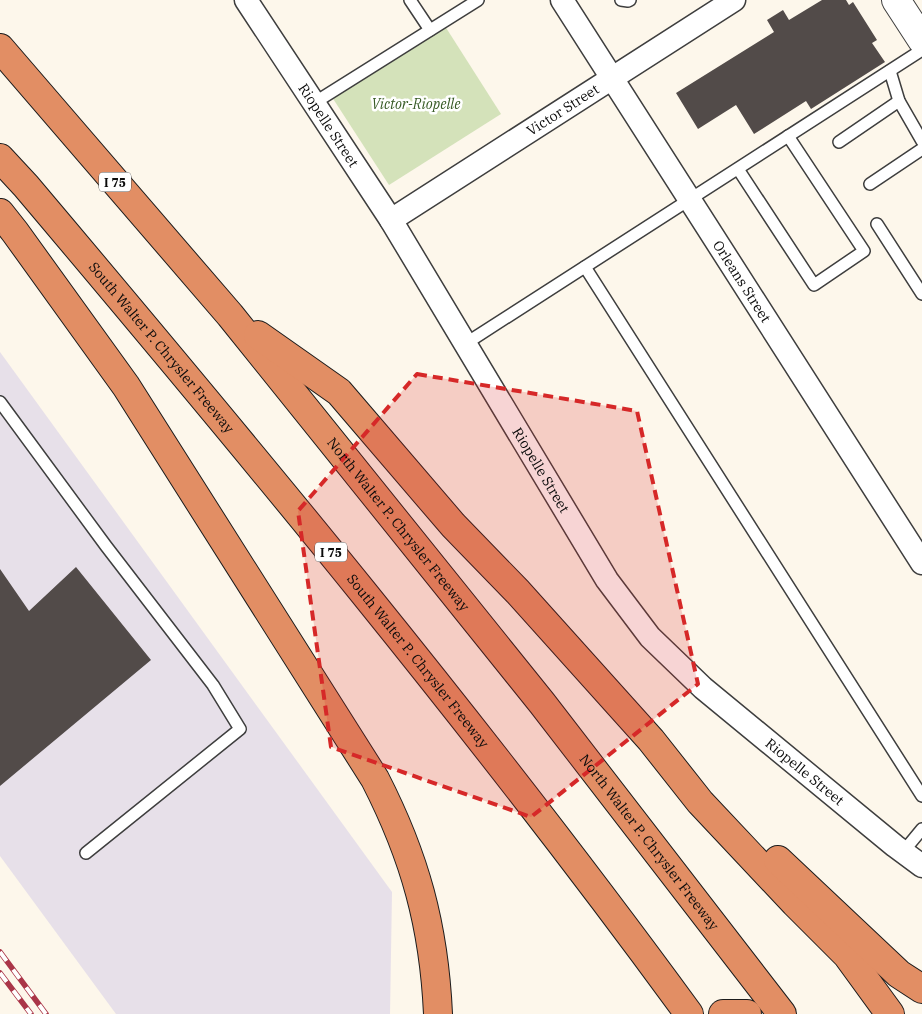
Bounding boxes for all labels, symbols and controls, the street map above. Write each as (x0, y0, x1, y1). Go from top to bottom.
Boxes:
street label: Riopelle Street (294, 80, 363, 171)
street label: Victor Street (523, 80, 602, 140)
park label: Victor-Riopelle (371, 95, 461, 113)
road number: I 75 (99, 172, 131, 192)
street label: Orleans Street (709, 237, 775, 326)
street label: South Walter P. Chrysler Freeway (85, 258, 238, 437)
street label: Riopelle Street (508, 424, 574, 516)
street label: North Walter P. Chrysler Freeway (323, 434, 474, 615)
road number: I 75 (315, 542, 347, 562)
street label: South Walter P. Chrysler Freeway (343, 570, 493, 752)
street label: Riopelle Street (762, 734, 848, 809)
street label: North Walter P. Chrysler Freeway (576, 750, 723, 934)

